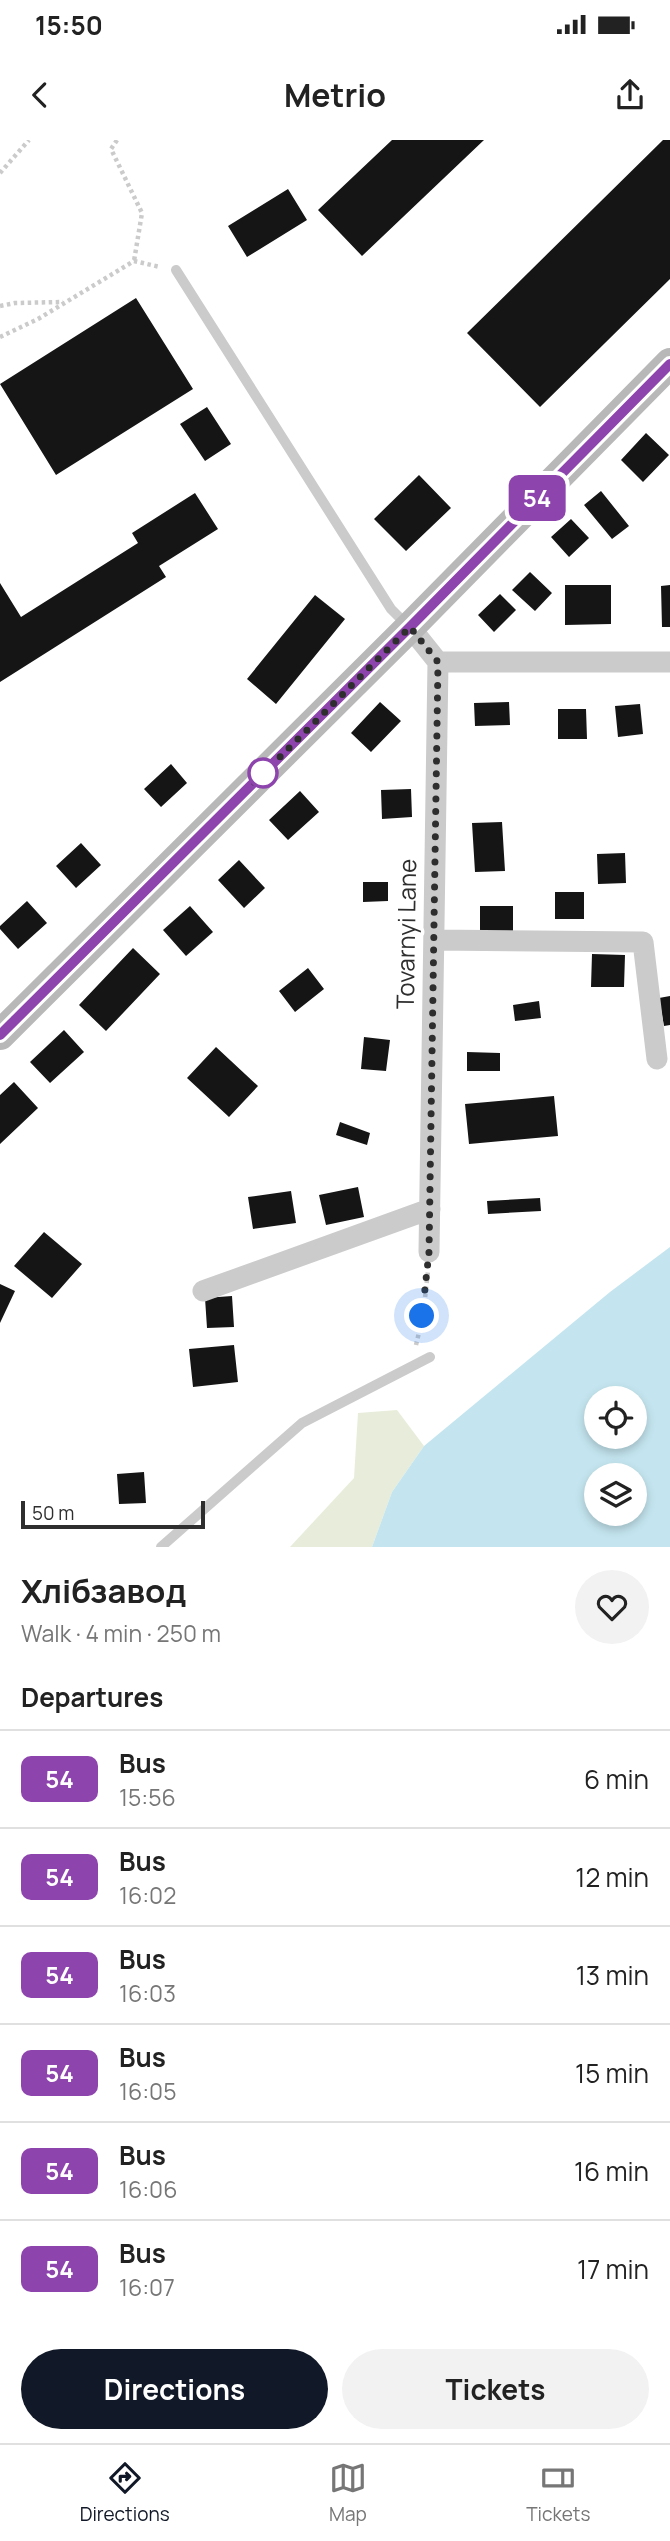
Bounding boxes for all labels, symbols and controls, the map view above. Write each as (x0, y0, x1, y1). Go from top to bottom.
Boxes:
text: 15:50 (35, 7, 103, 43)
text: Metrio (284, 73, 386, 117)
icon: back (21, 76, 59, 114)
icon: share (611, 76, 649, 114)
line badge: 54 (505, 475, 568, 521)
text: 54 (523, 481, 551, 514)
unlabelled marker (248, 758, 278, 788)
street label: Tovarnyi Lane (388, 859, 423, 1009)
your location (404, 1298, 439, 1333)
map controls (584, 1386, 647, 1526)
button: locate (584, 1386, 647, 1449)
button: layers (584, 1463, 647, 1526)
scale bar (21, 1498, 205, 1530)
text: 50 m (32, 1500, 74, 1526)
text: Хлібзавод (21, 1568, 186, 1613)
button: heart (575, 1570, 649, 1644)
text: Walk · 4 min · 250 m (21, 1617, 221, 1649)
text: Departures (21, 1679, 163, 1715)
text: Bus (119, 1745, 166, 1781)
text: 6 min (584, 1761, 649, 1797)
text: 54 (45, 1762, 74, 1795)
text: 15:56 (119, 1781, 176, 1813)
text: Bus (119, 1843, 166, 1879)
text: 12 min (575, 1859, 649, 1895)
text: 54 (45, 1860, 74, 1893)
text: 16:02 (119, 1879, 176, 1911)
text: Bus (119, 1941, 166, 1977)
text: 13 min (576, 1957, 649, 1993)
text: 54 (45, 1958, 74, 1991)
text: 16:03 (119, 1977, 176, 2009)
text: Bus (119, 2039, 166, 2075)
text: 15 min (575, 2055, 649, 2091)
text: 54 (45, 2056, 74, 2089)
text: 16:05 (119, 2075, 176, 2107)
text: Bus (119, 2137, 166, 2173)
text: 16 min (574, 2153, 649, 2189)
text: 54 (45, 2154, 74, 2187)
text: 16:06 (119, 2173, 177, 2205)
text: Bus (119, 2235, 166, 2271)
text: 17 min (577, 2251, 649, 2287)
text: 54 (45, 2252, 74, 2285)
text: 16:07 (119, 2271, 175, 2303)
button: Directions (21, 2349, 328, 2429)
button: Tickets (342, 2349, 649, 2429)
tab: Directions (80, 2459, 170, 2527)
tab: Map (329, 2459, 367, 2527)
tab: Tickets (526, 2459, 590, 2527)

